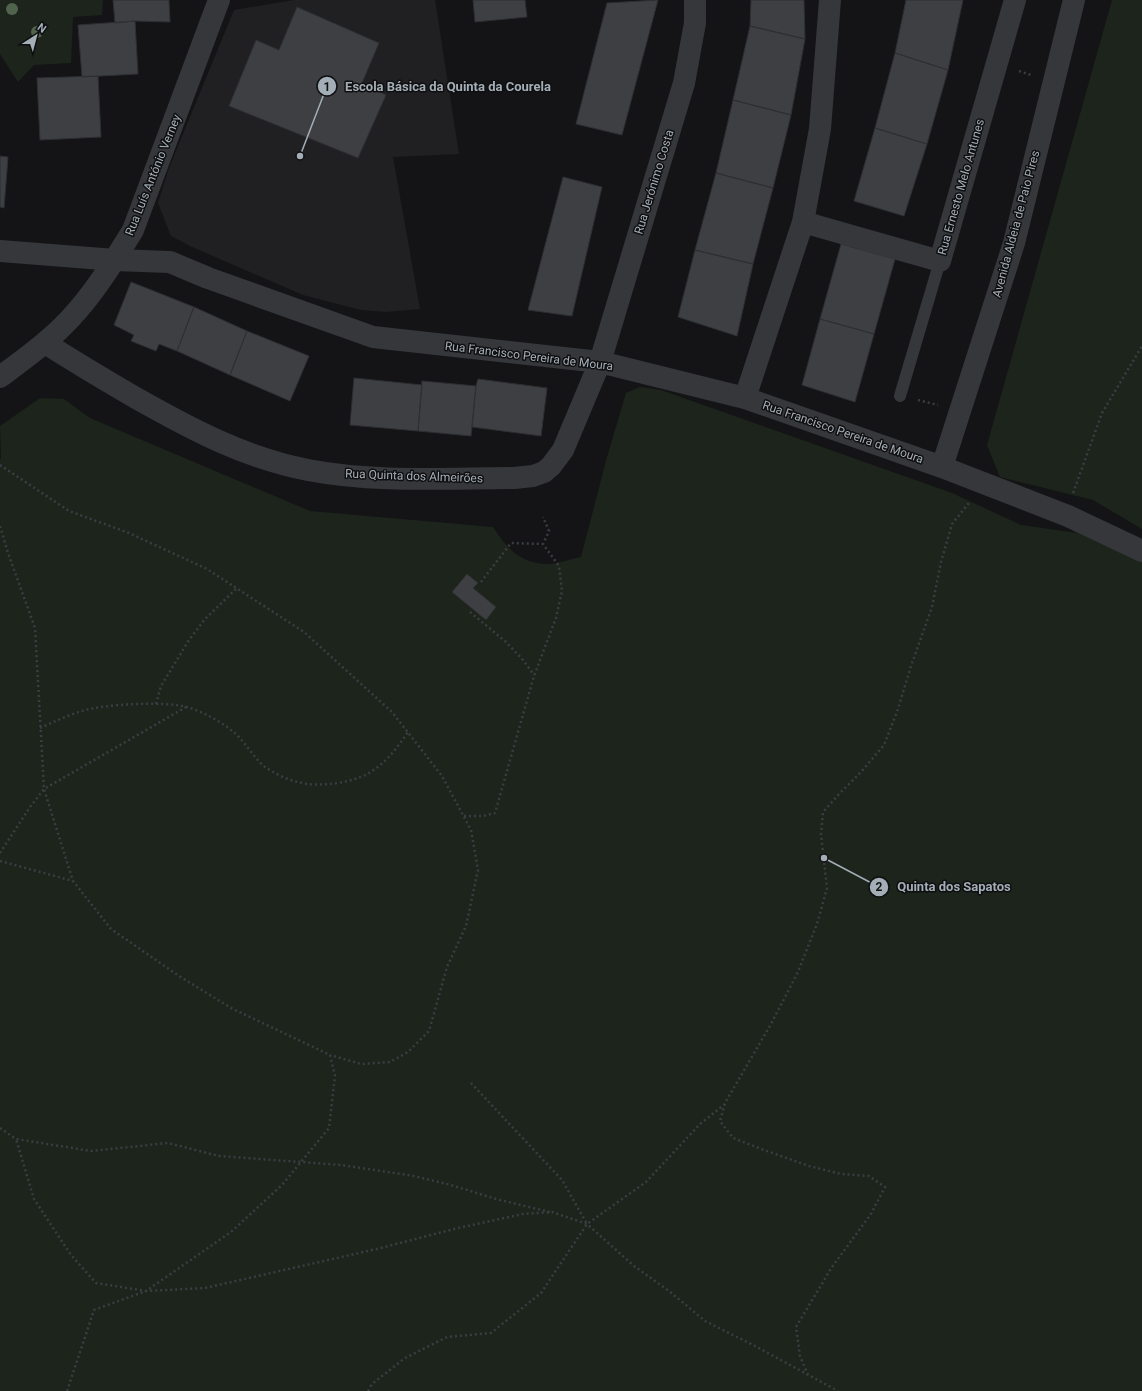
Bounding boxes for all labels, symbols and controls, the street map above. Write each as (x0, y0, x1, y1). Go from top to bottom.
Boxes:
north arrow (16, 16, 56, 56)
text: N (35, 21, 49, 36)
callout: Escola Básica da Quinta da Courela (317, 74, 558, 99)
text: Escola Básica da Quinta da Courela (345, 79, 551, 94)
text: 1 (324, 80, 330, 94)
street label: Rua Luís António Verney (122, 112, 184, 238)
street label: Rua Ernesto Melo Antunes (935, 117, 987, 257)
street label: Rua Jerónimo Costa (631, 128, 677, 236)
street label: Avenida Aldeia de Paio Pires (990, 149, 1042, 299)
street label: Rua Francisco Pereira de Moura (444, 339, 614, 373)
street label: Rua Francisco Pereira de Moura (761, 398, 925, 466)
street label: Rua Quinta dos Almeirões (345, 467, 483, 485)
callout: Quinta dos Sapatos (869, 874, 1018, 899)
text: Quinta dos Sapatos (897, 879, 1011, 894)
text: 2 (876, 880, 883, 894)

